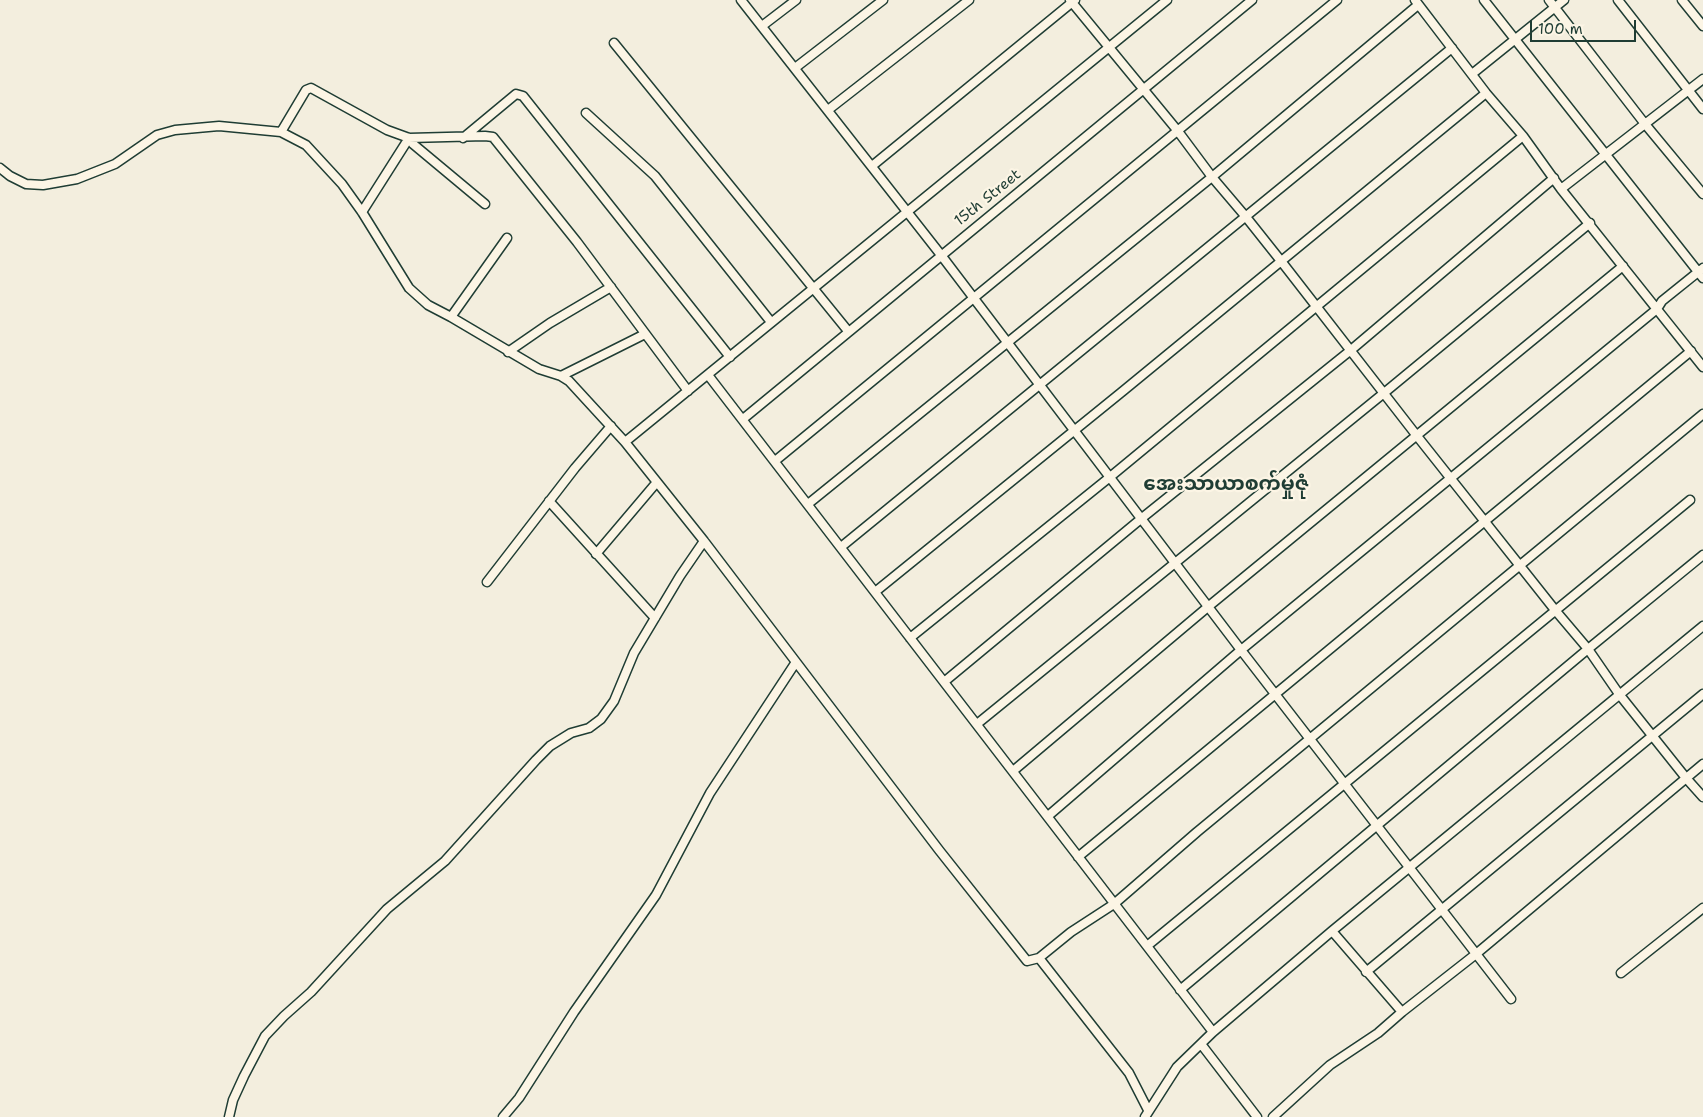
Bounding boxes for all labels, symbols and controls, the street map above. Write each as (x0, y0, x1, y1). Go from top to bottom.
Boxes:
scale bar (1533, 10, 1639, 42)
text: 100 m (1538, 19, 1583, 39)
street label: 15th Street (951, 166, 1025, 230)
district label: အေးသာယာစက်မှုဇုံ (1143, 473, 1309, 497)

